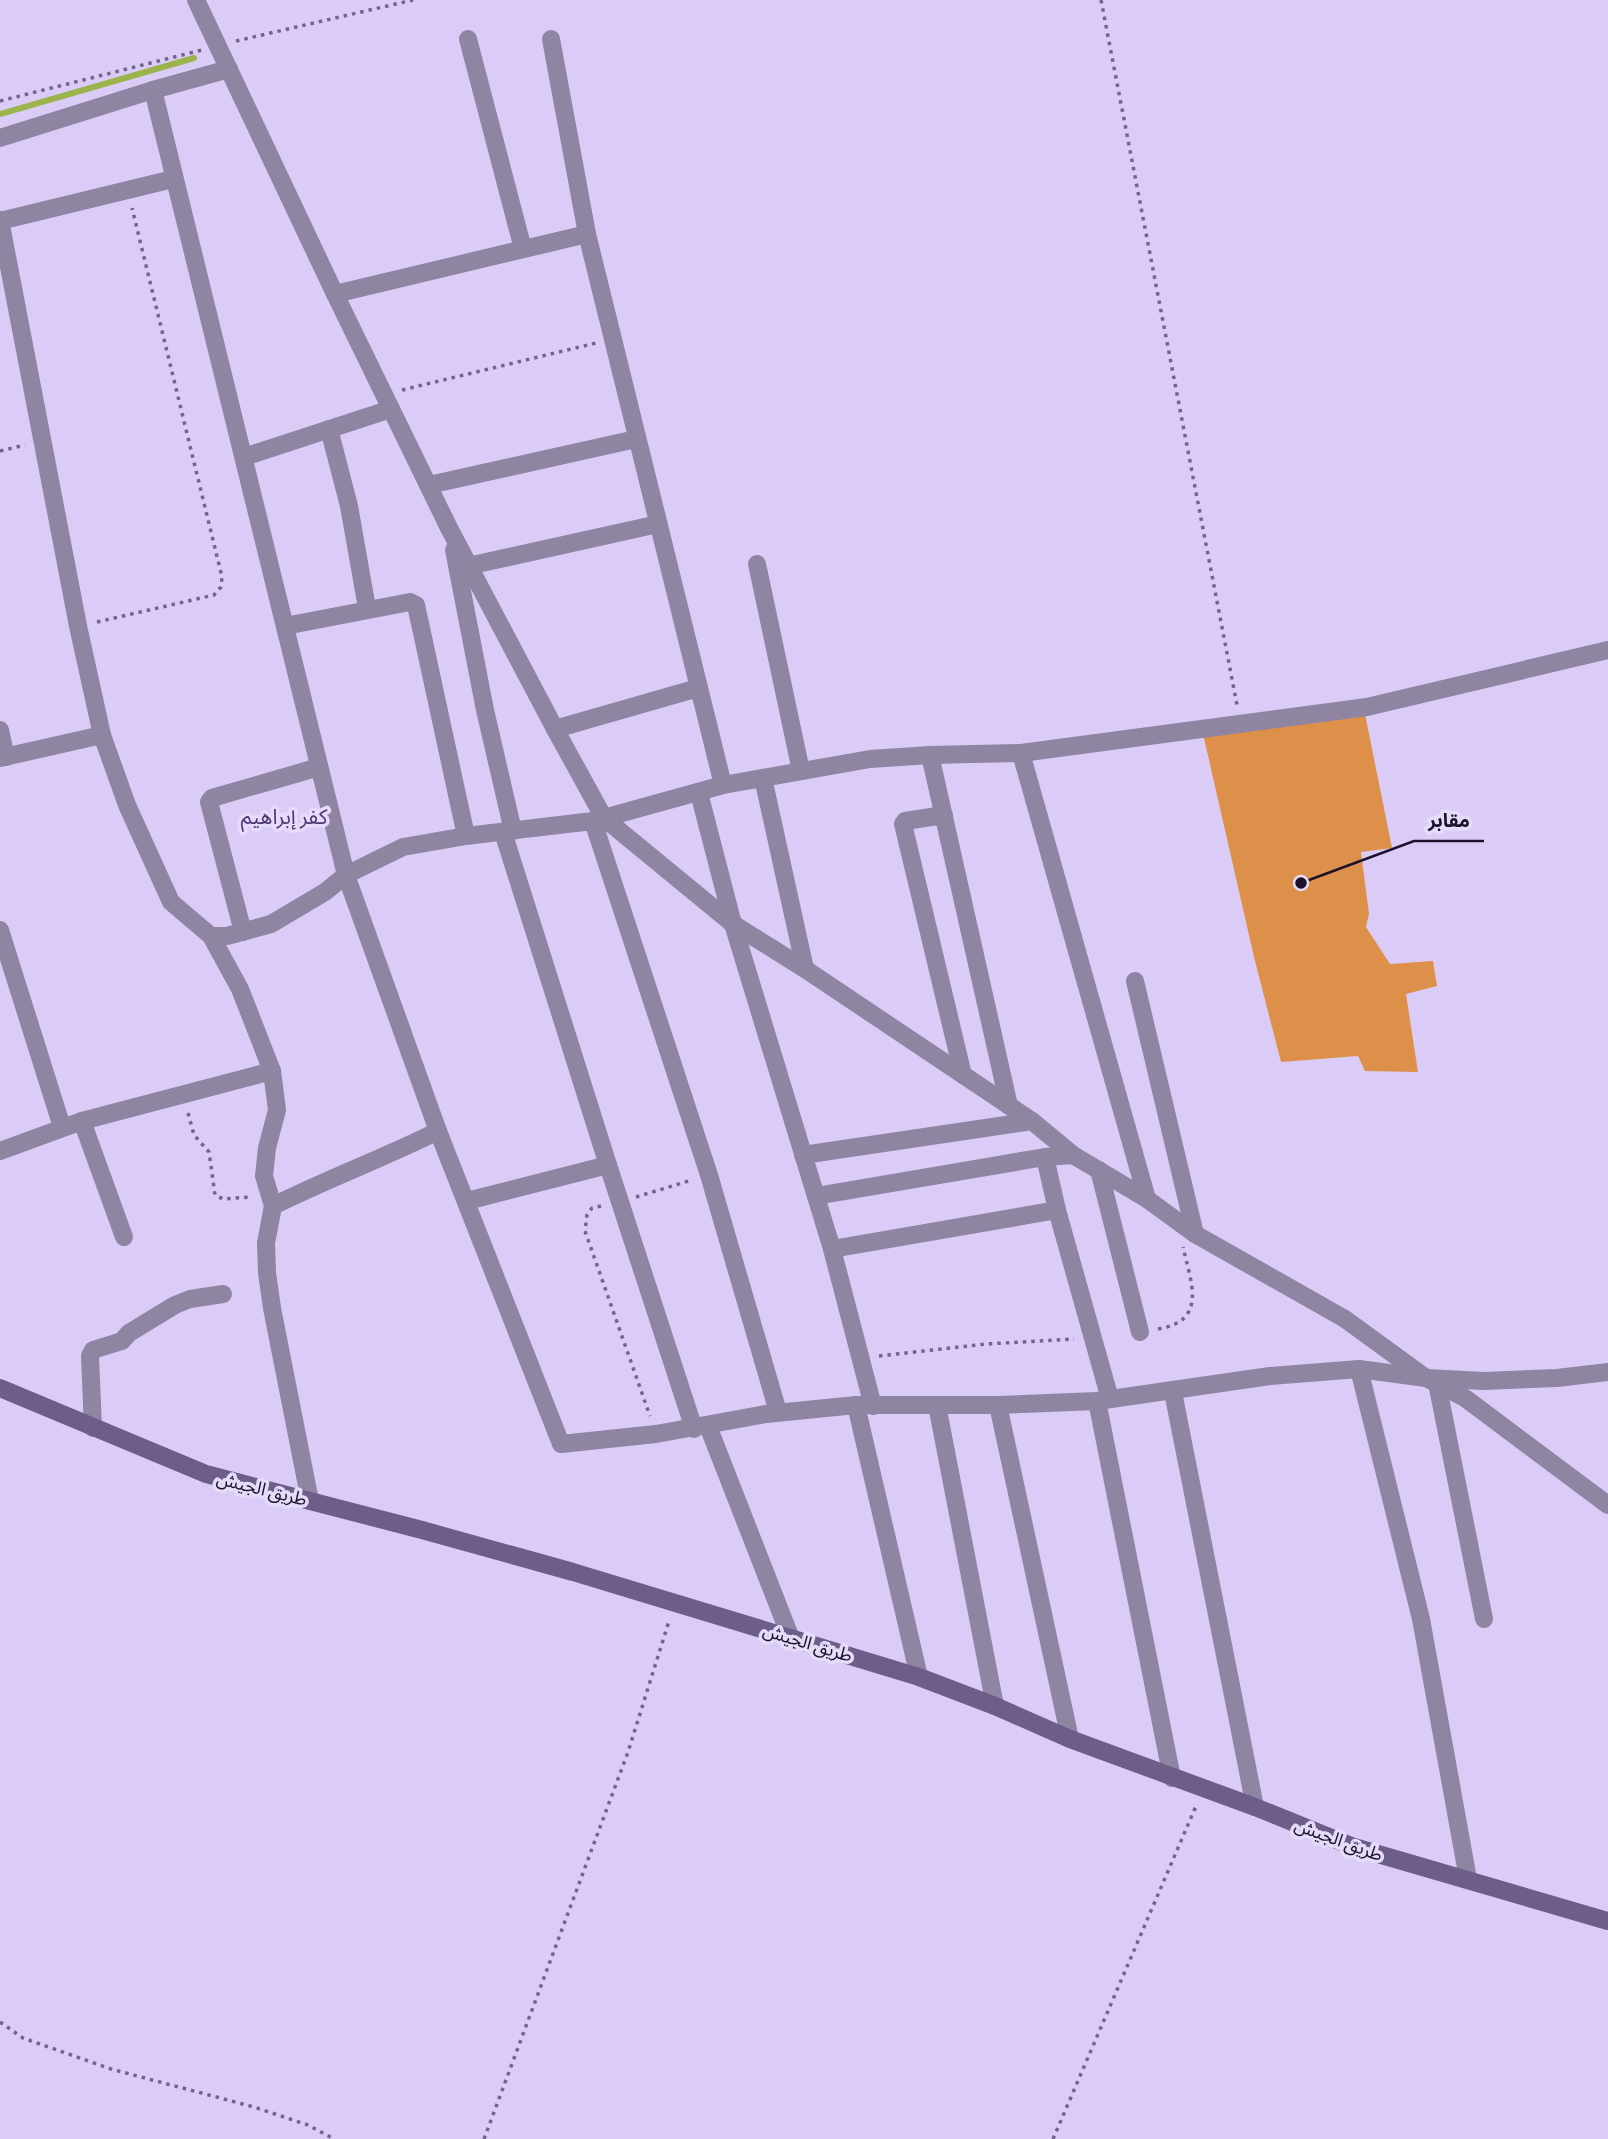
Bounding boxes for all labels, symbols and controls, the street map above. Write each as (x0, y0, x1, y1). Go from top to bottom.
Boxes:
callout: مقابر (1414, 801, 1484, 841)
district label: كفر إبراهيم (241, 803, 328, 832)
text: مقابر (1427, 808, 1470, 832)
street label: طريق الجيش (214, 1466, 309, 1511)
street label: طريق الجيش (760, 1618, 855, 1667)
street label: طريق الجيش (1292, 1813, 1386, 1866)

